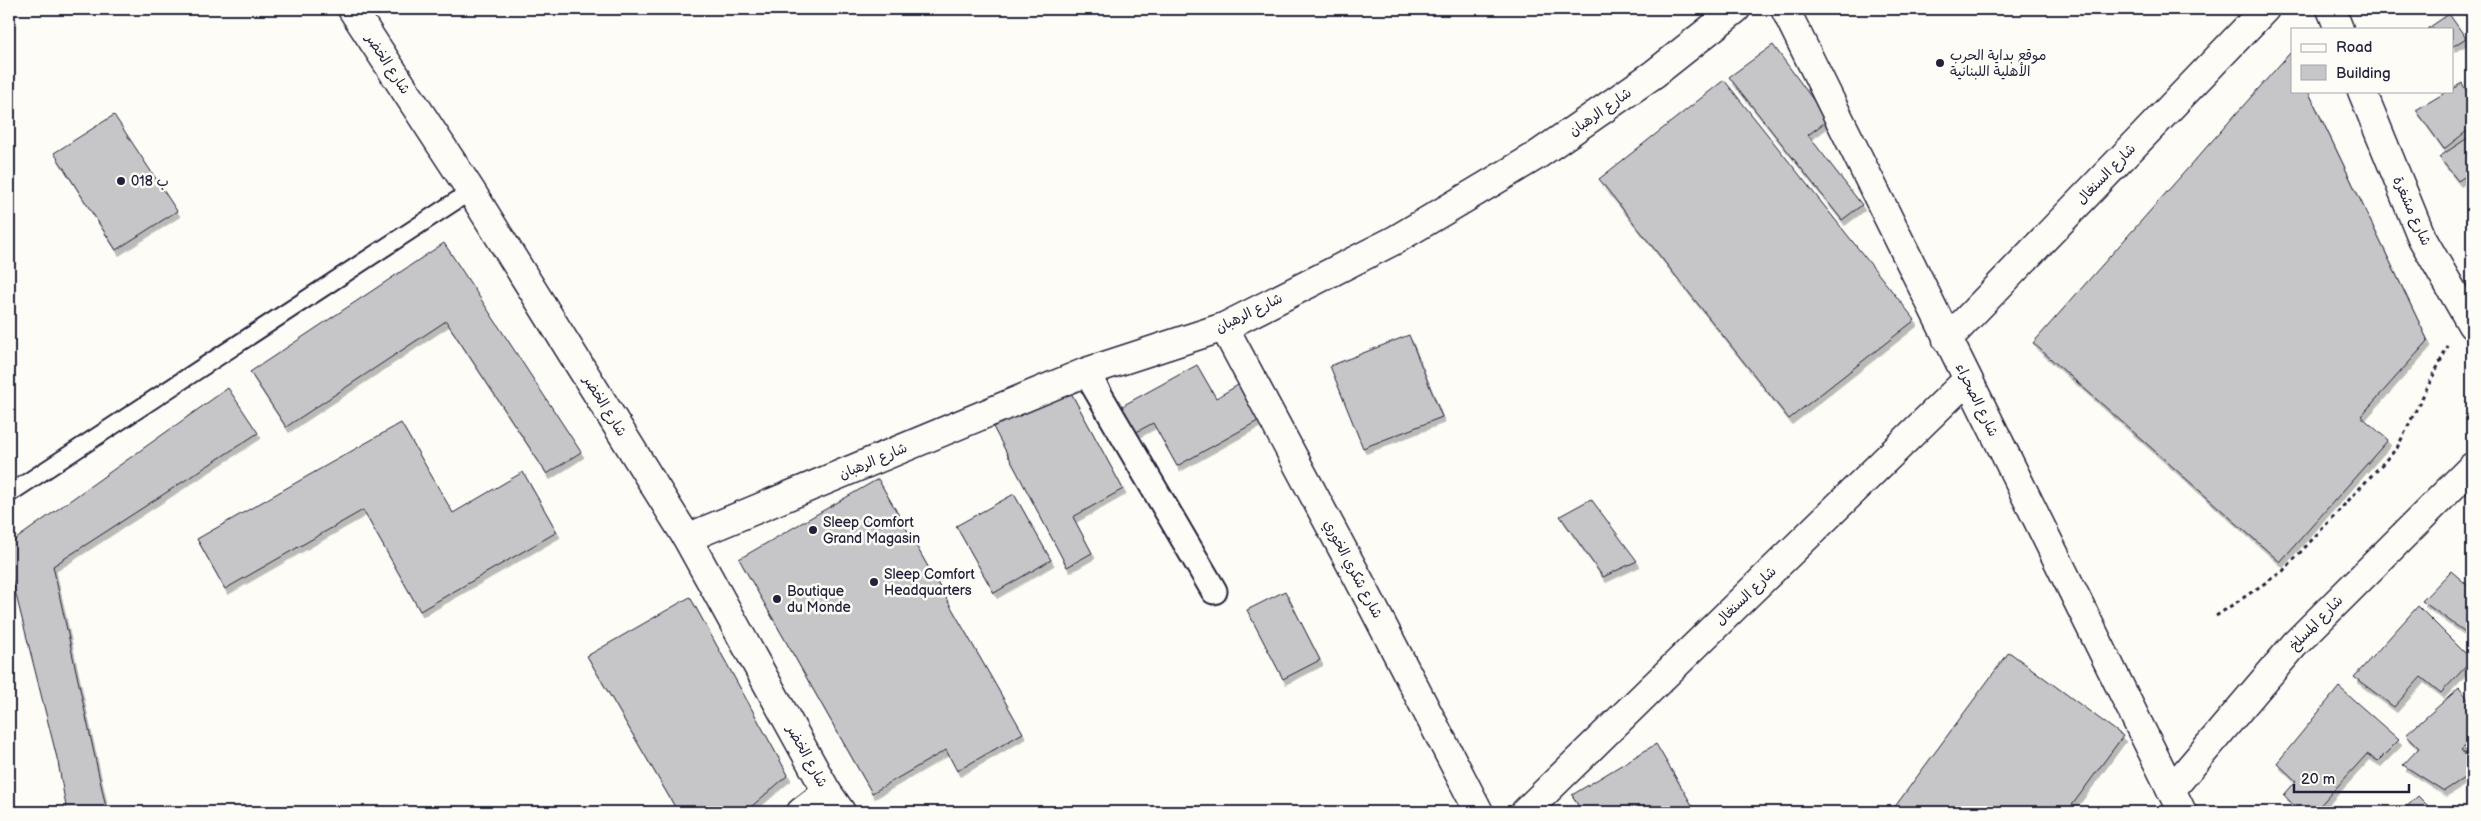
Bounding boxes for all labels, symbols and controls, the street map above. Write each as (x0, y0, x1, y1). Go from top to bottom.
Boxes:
legend (2291, 28, 2454, 92)
street label: شارع الخضر (361, 30, 414, 98)
text: Road (2336, 38, 2372, 57)
place label: موقع بداية الحرب الأهلية اللبنانية (1950, 47, 2046, 80)
marker: موقع بداية الحرب الأهلية اللبنانية (1934, 57, 1946, 69)
text: Building (2336, 64, 2391, 83)
street label: شارع الرهبان (1565, 84, 1635, 141)
street label: شارع السنغال (2073, 140, 2140, 209)
place label: ب 018 (131, 173, 169, 190)
street label: شارع مشغرة (2388, 174, 2435, 249)
marker: ب 018 (115, 175, 127, 187)
street label: شارع الرهبان (1213, 289, 1286, 337)
street label: شارع الصحراء (1951, 361, 2002, 440)
street label: شارع الخضر (578, 372, 630, 440)
street label: شارع الرهبان (836, 439, 910, 484)
place label: Sleep Comfort Grand Magasin (823, 514, 920, 547)
street label: شارع شكري الخوري (1318, 517, 1386, 622)
marker: Sleep Comfort Grand Magasin (807, 524, 819, 536)
street label: شارع السنغال (1712, 563, 1781, 630)
place label: Sleep Comfort Headquarters (884, 566, 976, 599)
marker: Sleep Comfort Headquarters (868, 576, 880, 588)
place label: Boutique du Monde (787, 583, 851, 616)
street label: شارع المسلخ (2286, 592, 2347, 655)
marker: Boutique du Monde (771, 593, 783, 605)
street label: شارع الخضر (782, 721, 831, 791)
scale bar (2294, 761, 2408, 793)
text: 20 m (2301, 770, 2335, 789)

